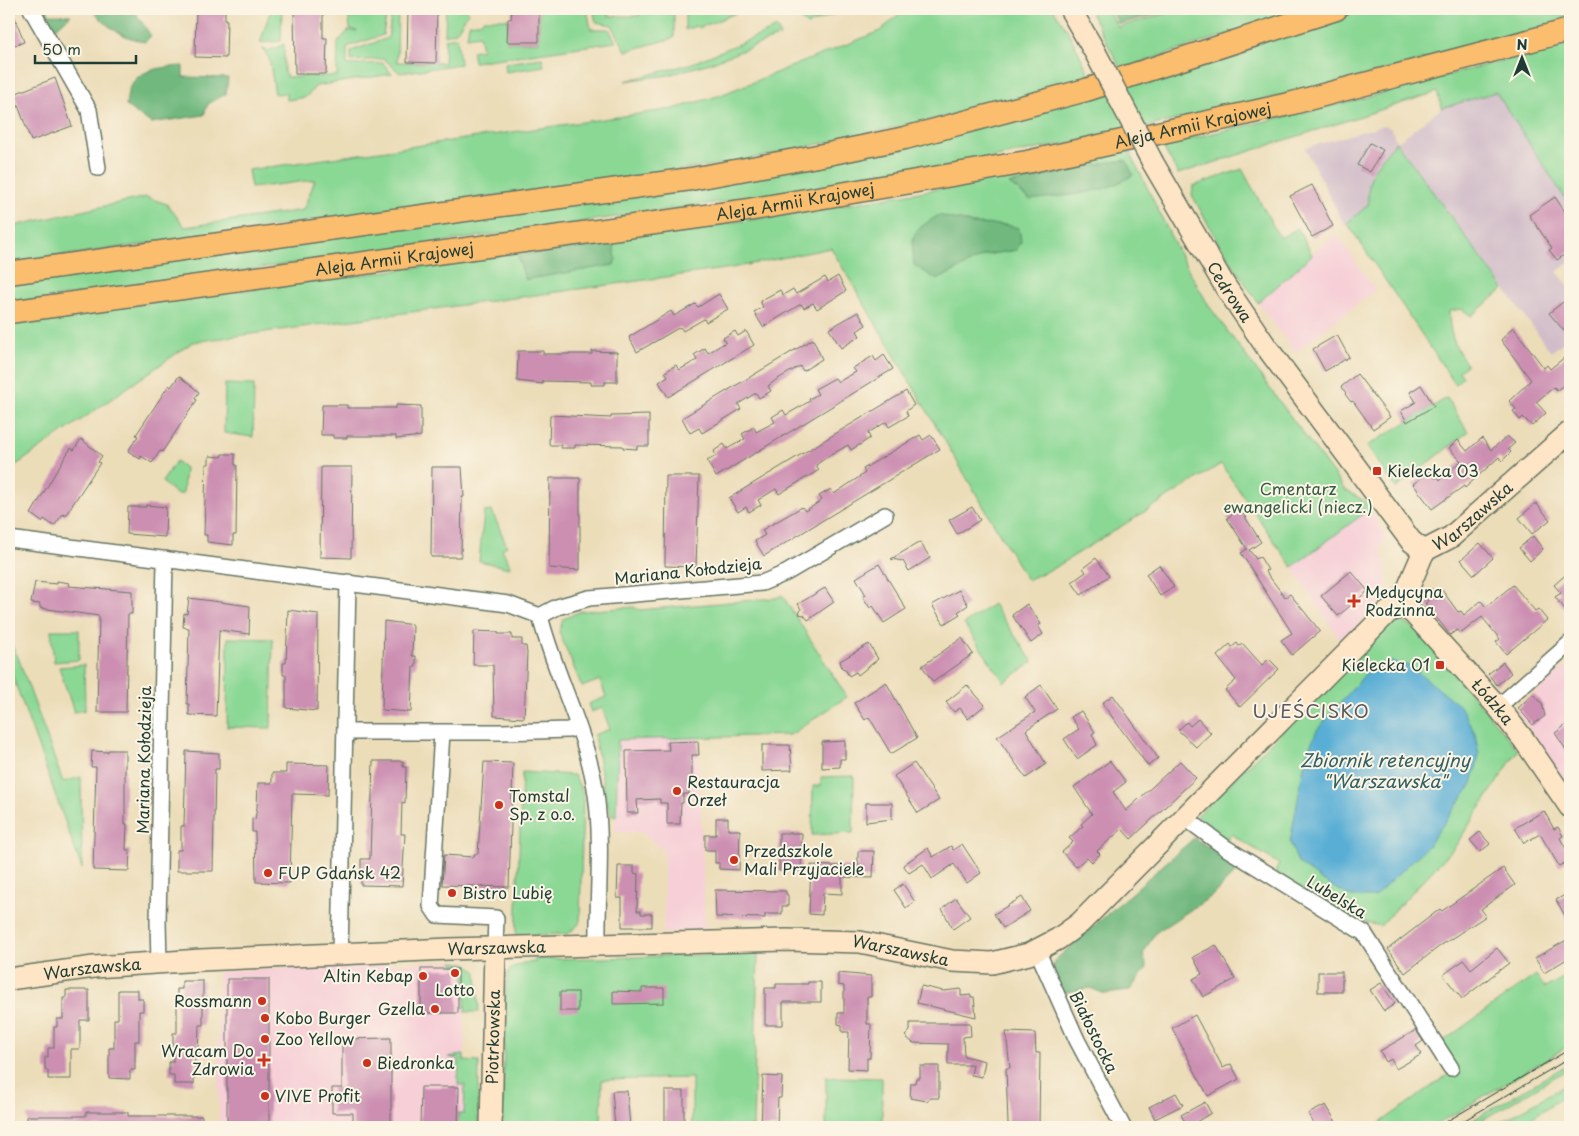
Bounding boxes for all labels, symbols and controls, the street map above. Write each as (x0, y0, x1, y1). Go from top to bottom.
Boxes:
scale bar (35, 32, 136, 64)
north arrow (1496, 32, 1546, 82)
text: N (1516, 34, 1528, 55)
text: 50 m (42, 37, 81, 60)
street label: Aleja Armii Krajowej (1112, 95, 1273, 153)
street label: Aleja Armii Krajowej (715, 175, 876, 225)
street label: Aleja Armii Krajowej (313, 235, 475, 281)
street label: Cedrowa (1202, 257, 1259, 327)
place label: Kielecka 03 (1387, 458, 1479, 482)
marker: Kielecka 03 (1371, 465, 1383, 477)
street label: Warszawska (1428, 475, 1517, 556)
park label: Cmentarz ewangelicki (niecz.) (1223, 476, 1373, 518)
street label: Mariana Kołodzieja (613, 550, 763, 590)
place label: Medycyna Rodzinna (1365, 579, 1443, 621)
marker: Medycyna Rodzinna (1347, 594, 1361, 608)
place label: Kielecka 01 (1341, 652, 1430, 676)
marker: Kielecka 01 (1434, 659, 1446, 671)
street label: Łódzka (1466, 672, 1520, 729)
street label: Mariana Kołodzieja (130, 686, 156, 834)
district label: UJEŚCISKO (1252, 696, 1370, 724)
water label: Zbiornik retencyjny "Warszawska" (1300, 746, 1472, 794)
place label: Restauracja Orzeł (687, 769, 780, 811)
place label: Tomstal Sp. z o.o. (509, 783, 575, 825)
marker: Restauracja Orzeł (671, 785, 683, 797)
marker: Tomstal Sp. z o.o. (493, 799, 505, 811)
place label: Przedszkole Mali Przyjaciele (744, 838, 865, 880)
marker: Przedszkole Mali Przyjaciele (728, 854, 740, 866)
place label: FUP Gdańsk 42 (278, 860, 401, 884)
marker: FUP Gdańsk 42 (262, 867, 274, 879)
street label: Lubelska (1303, 869, 1372, 924)
place label: Bistro Lubię (462, 880, 553, 904)
marker: Bistro Lubię (446, 887, 458, 899)
street label: Warszawska (850, 928, 951, 971)
street label: Warszawska (447, 933, 546, 960)
street label: Warszawska (42, 951, 142, 985)
place label: Altin Kebap (323, 963, 413, 987)
marker: Lotto (449, 967, 461, 979)
marker: Altin Kebap (417, 970, 429, 982)
place label: Lotto (435, 977, 475, 1001)
street label: Białostocka (1065, 986, 1125, 1077)
place label: Rossmann (174, 988, 252, 1012)
street label: Piotrkowska (479, 989, 505, 1085)
marker: Rossmann (256, 995, 268, 1007)
place label: Gzella (378, 996, 425, 1020)
marker: Gzella (429, 1003, 441, 1015)
place label: Kobo Burger (275, 1005, 371, 1029)
marker: Kobo Burger (259, 1012, 271, 1024)
place label: Zoo Yellow (275, 1026, 355, 1050)
marker: Zoo Yellow (259, 1033, 271, 1045)
place label: Wracam Do Zdrowia (161, 1038, 254, 1080)
place label: Biedronka (377, 1050, 455, 1074)
marker: Wracam Do Zdrowia (258, 1054, 270, 1066)
marker: Biedronka (361, 1057, 373, 1069)
place label: VIVE Profit (275, 1083, 361, 1107)
marker: VIVE Profit (259, 1090, 271, 1102)

